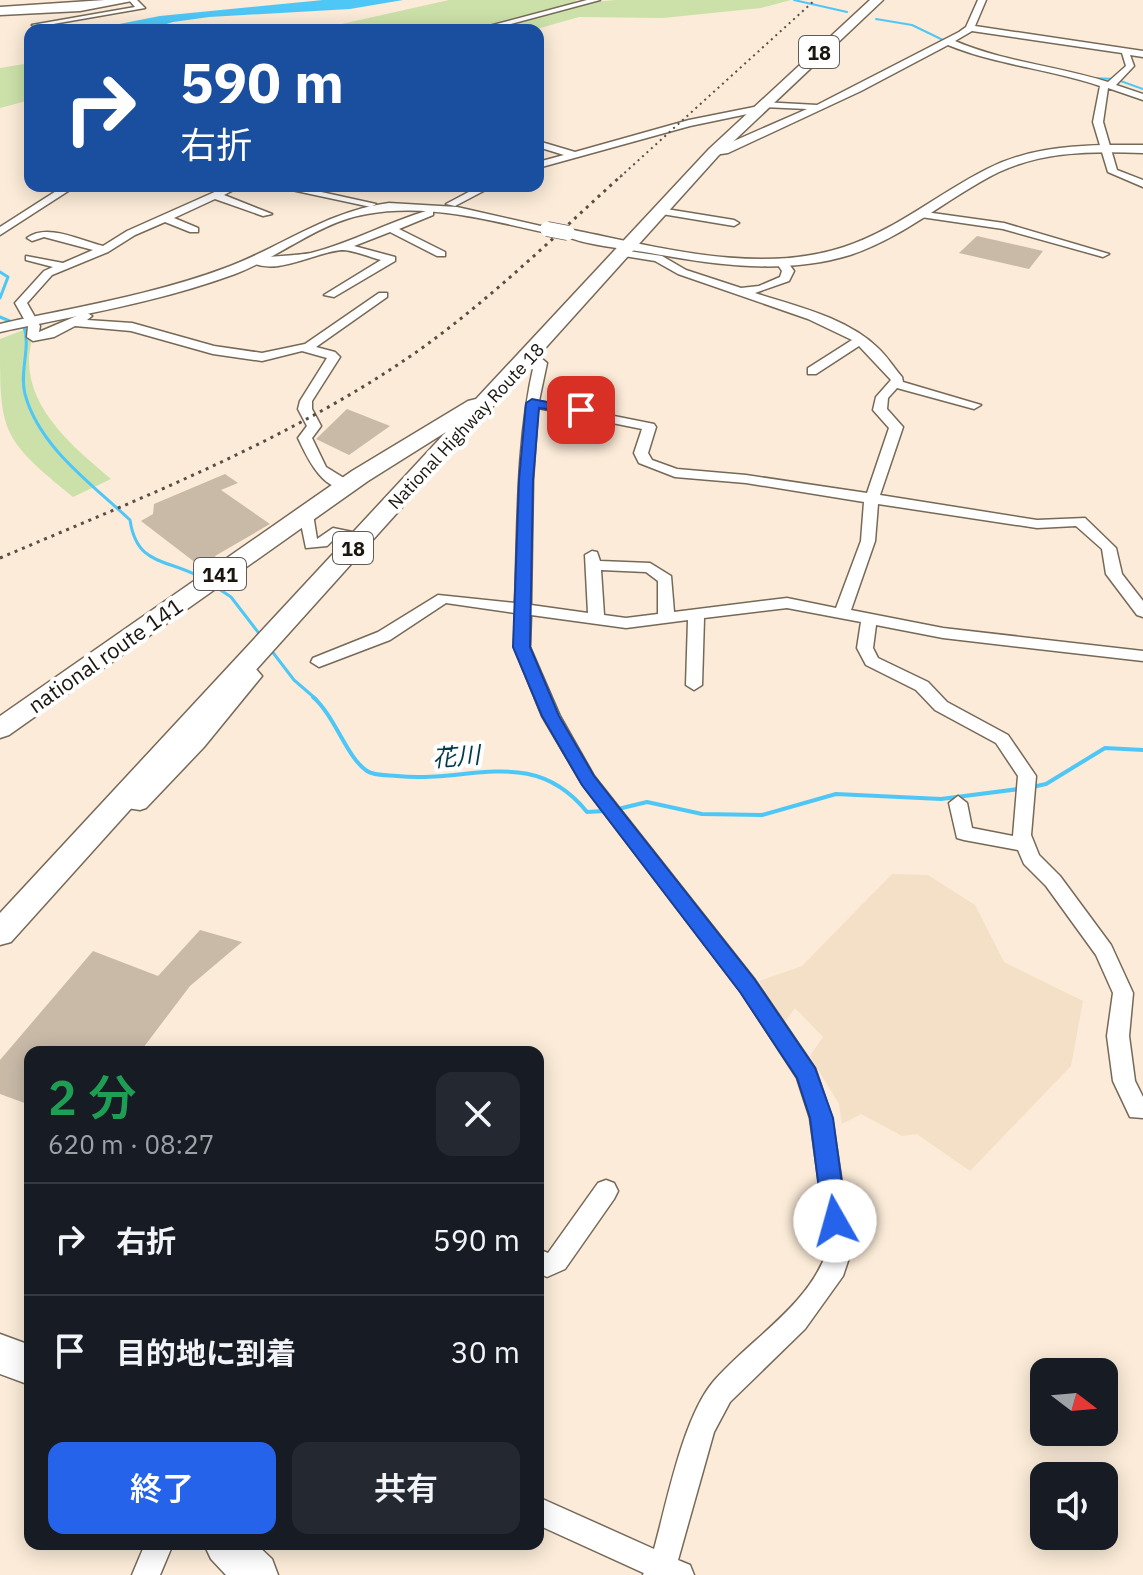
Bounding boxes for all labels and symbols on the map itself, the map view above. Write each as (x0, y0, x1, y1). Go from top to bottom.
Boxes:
road number: 18 (799, 36, 839, 68)
street label: National Highway Route 18 (383, 338, 549, 514)
pin (547, 376, 615, 444)
road number: 18 (333, 532, 373, 564)
road number: 141 (194, 558, 246, 590)
street label: national route 141 (22, 591, 188, 719)
water label: 花川 (431, 738, 484, 774)
position arrow (793, 1179, 877, 1263)
north arrow (1030, 1358, 1118, 1446)

